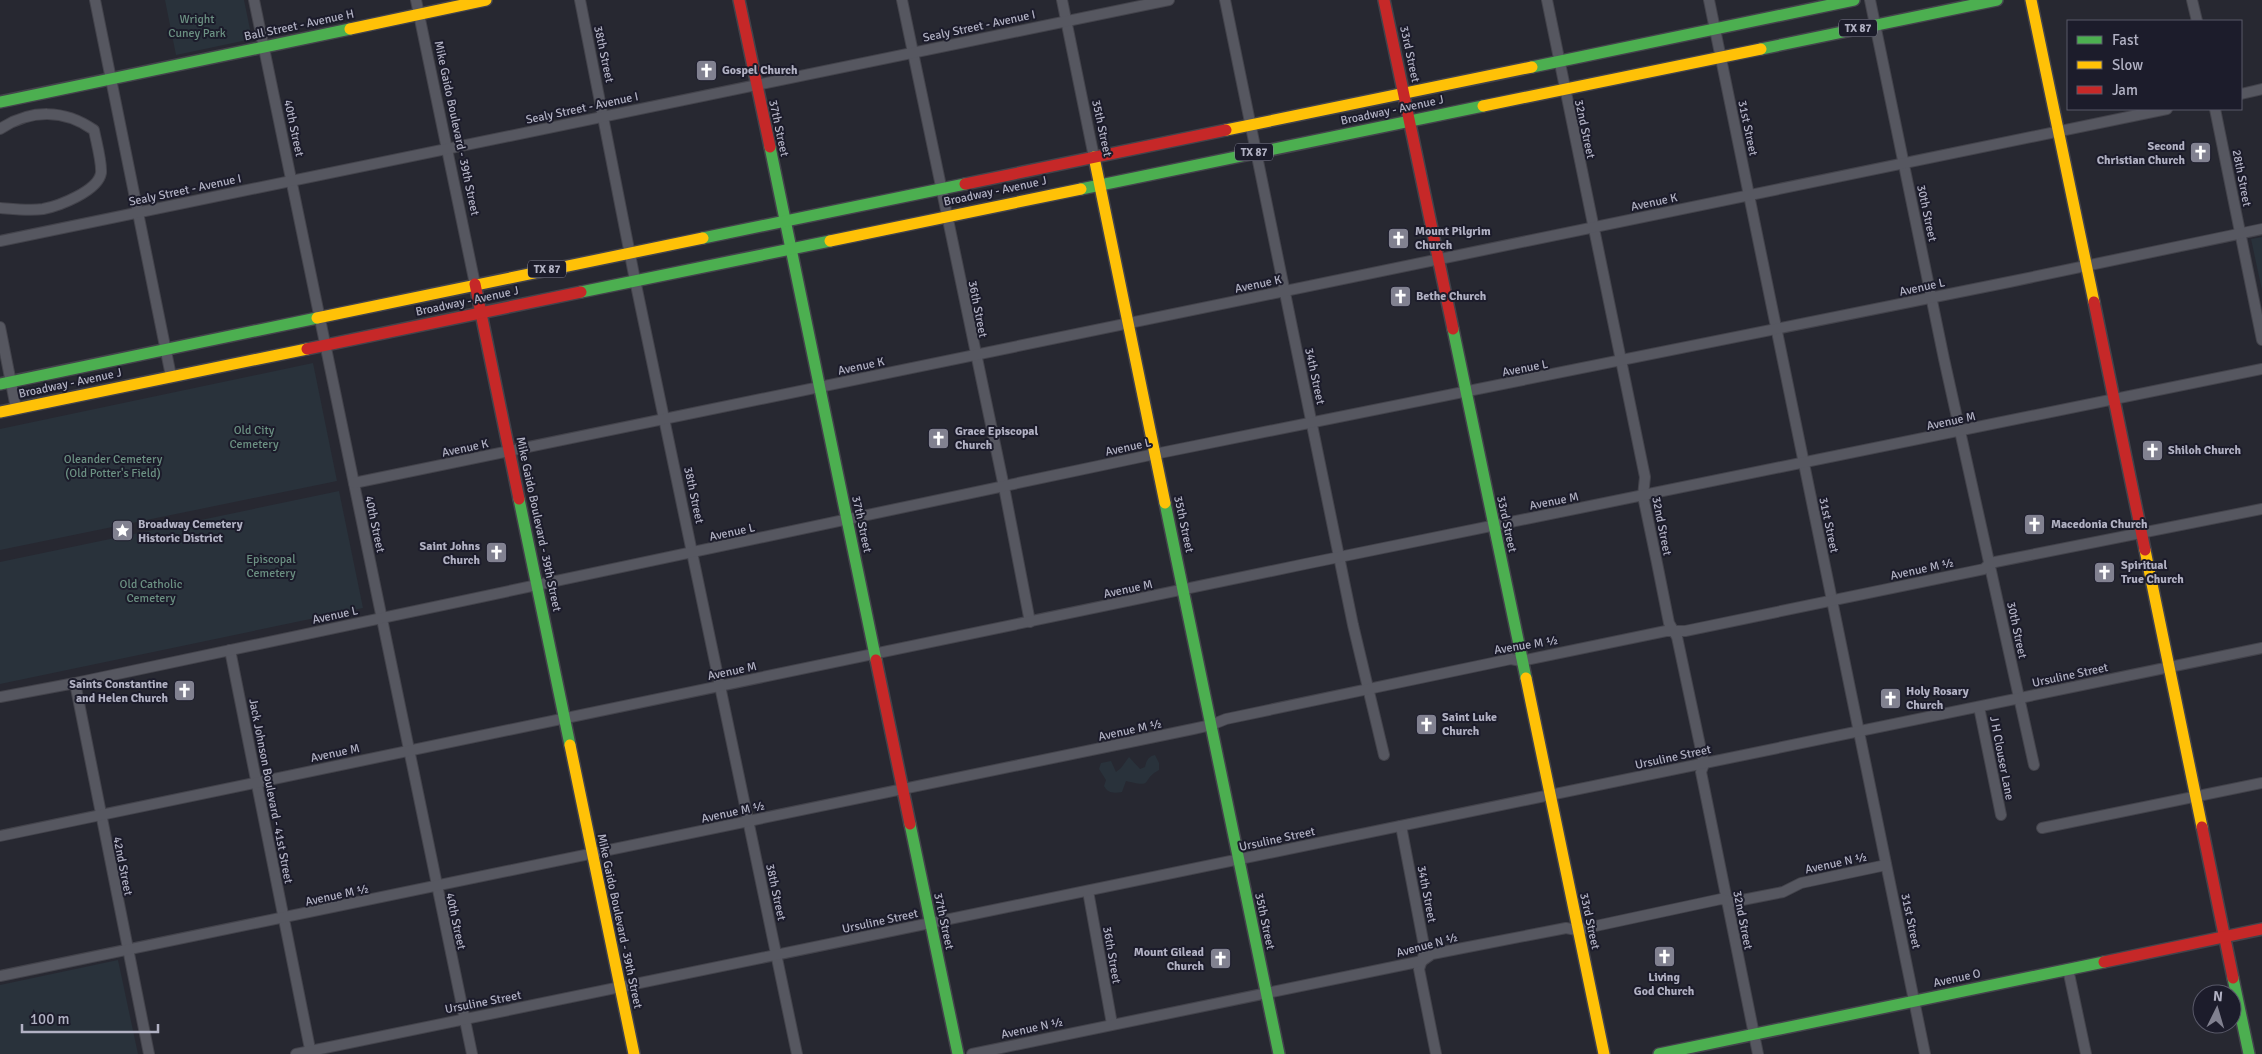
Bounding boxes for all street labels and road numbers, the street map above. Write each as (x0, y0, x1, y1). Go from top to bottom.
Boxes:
street label: Ball Street - Avenue H (243, 7, 355, 44)
street label: Sealy Street - Avenue I (921, 7, 1037, 46)
road number: TX 87 (1839, 19, 1877, 36)
street label: 38th Street (590, 24, 617, 84)
street label: 33rd Street (1396, 24, 1423, 84)
street label: Mike Gaido Boulevard - 39th Street (431, 39, 482, 217)
street label: Sealy Street - Avenue I (524, 89, 640, 128)
street label: Broadway - Avenue J (1339, 92, 1445, 129)
street label: 40th Street (280, 98, 307, 158)
street label: 37th Street (765, 98, 792, 158)
street label: 35th Street (1088, 98, 1115, 158)
street label: 32nd Street (1571, 98, 1598, 160)
street label: 31st Street (1734, 99, 1761, 157)
road number: TX 87 (1235, 144, 1273, 160)
street label: 28th Street (2229, 148, 2254, 208)
street label: Sealy Street - Avenue I (127, 171, 243, 210)
street label: Broadway - Avenue J (942, 173, 1048, 210)
street label: 30th Street (1913, 183, 1940, 243)
street label: Avenue K (1629, 190, 1679, 215)
road number: TX 87 (528, 260, 566, 278)
street label: Avenue K (1233, 272, 1283, 297)
street label: Avenue L (1898, 275, 1946, 300)
street label: 36th Street (965, 279, 990, 339)
street label: Broadway - Avenue J (414, 283, 520, 320)
street label: 34th Street (1301, 346, 1328, 406)
street label: Avenue K (836, 354, 886, 379)
street label: Avenue L (1501, 357, 1549, 380)
street label: Broadway - Avenue J (17, 365, 123, 402)
street label: Avenue M (1925, 409, 1977, 434)
street label: Mike Gaido Boulevard - 39th Street (513, 435, 564, 613)
street label: Avenue L (1104, 435, 1152, 460)
street label: Avenue K (440, 436, 490, 461)
street label: 38th Street (680, 465, 707, 525)
street label: Avenue M (1528, 489, 1580, 514)
street label: 40th Street (361, 494, 388, 554)
street label: 37th Street (848, 494, 875, 554)
street label: 35th Street (1170, 494, 1197, 554)
street label: 33rd Street (1493, 494, 1520, 554)
street label: 32nd Street (1648, 495, 1675, 557)
street label: 31st Street (1815, 496, 1842, 554)
street label: Avenue L (708, 520, 756, 545)
street label: Avenue M ½ (1889, 555, 1955, 584)
street label: Avenue M (1102, 577, 1154, 602)
street label: 30th Street (2003, 600, 2030, 660)
street label: Avenue L (311, 603, 359, 628)
street label: Avenue M ½ (1493, 633, 1559, 658)
street label: Avenue M (706, 659, 758, 684)
street label: Ursuline Street (2031, 660, 2110, 691)
street label: Jack Johnson Boulevard - 41st Street (245, 697, 296, 885)
street label: J H Clouser Lane (1986, 715, 2017, 801)
street label: Avenue M ½ (1097, 716, 1163, 745)
street label: Avenue M (309, 741, 361, 766)
street label: Ursuline Street (1634, 742, 1713, 773)
street label: Avenue M ½ (700, 798, 766, 827)
street label: Ursuline Street (1238, 824, 1317, 855)
street label: Mike Gaido Boulevard - 39th Street (594, 832, 645, 1010)
street label: 42nd Street (109, 835, 136, 897)
street label: Avenue N ½ (1804, 850, 1869, 877)
street label: 38th Street (762, 862, 789, 922)
street label: 34th Street (1414, 864, 1439, 924)
street label: Avenue M ½ (304, 881, 370, 910)
street label: 32nd Street (1729, 889, 1756, 951)
street label: 40th Street (442, 891, 469, 951)
street label: 37th Street (930, 891, 957, 951)
street label: 35th Street (1251, 891, 1278, 951)
street label: 33rd Street (1576, 891, 1603, 951)
street label: 31st Street (1897, 892, 1924, 950)
street label: Ursuline Street (841, 906, 920, 937)
street label: 36th Street (1099, 925, 1124, 985)
street label: Avenue N ½ (1395, 930, 1460, 961)
street label: Avenue O (1932, 966, 1982, 991)
street label: Ursuline Street (444, 988, 523, 1017)
street label: Avenue N ½ (1000, 1015, 1065, 1042)

